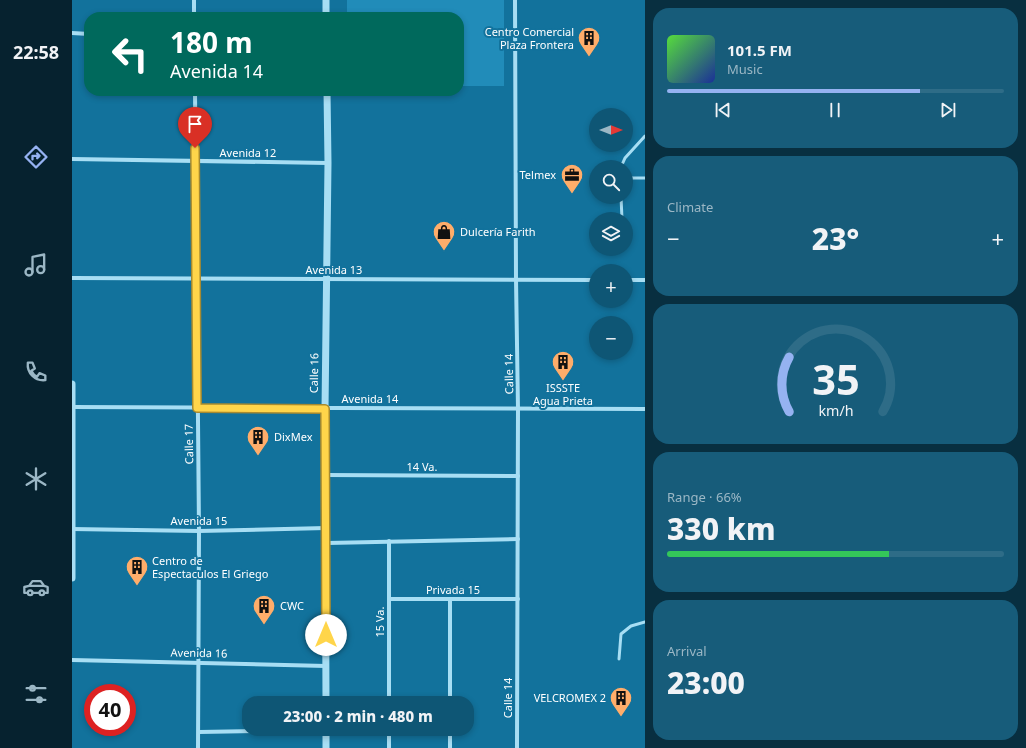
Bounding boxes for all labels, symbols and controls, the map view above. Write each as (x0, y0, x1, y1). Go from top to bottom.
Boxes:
text: 180 m (170, 23, 253, 61)
place label: Centro Comercial Plaza Frontera (485, 24, 574, 52)
building icon: Centro Comercial Plaza Frontera (576, 25, 602, 58)
icon: left (104, 28, 156, 80)
text: 22:58 (13, 40, 59, 64)
text: 101.5 FM (727, 40, 792, 60)
text: Avenida 14 (170, 59, 263, 83)
text: Music (727, 60, 763, 78)
icon: previous (712, 99, 734, 121)
icon: pause (824, 99, 846, 121)
icon: next (937, 99, 959, 121)
pin (178, 107, 212, 148)
north arrow (589, 108, 633, 152)
map controls (589, 108, 633, 360)
icon: arrive (184, 113, 206, 135)
icon: directions (22, 143, 50, 171)
street label: Avenida 12 (220, 145, 276, 160)
button: search (589, 160, 633, 204)
office icon: Telmex (559, 162, 585, 195)
place label: Telmex (520, 167, 556, 182)
text: Climate (667, 198, 713, 216)
button: layers (589, 212, 633, 256)
text: 23° (812, 218, 859, 259)
shop icon: Dulcería Farith (431, 219, 457, 252)
text: − (667, 223, 680, 253)
text: + (991, 223, 1004, 253)
place label: Dulcería Farith (460, 224, 536, 239)
icon: music (22, 251, 50, 279)
street label: Avenida 13 (306, 262, 362, 277)
button: + (589, 264, 633, 308)
button: − (589, 316, 633, 360)
building icon: ISSSTE Agua Prieta (550, 349, 576, 382)
text: 35 (812, 351, 859, 407)
street label: Calle 16 (306, 353, 321, 393)
street label: Calle 14 (501, 353, 516, 394)
icon: phone (22, 358, 50, 386)
place label: ISSSTE Agua Prieta (533, 380, 593, 408)
street label: Avenida 14 (342, 391, 399, 406)
text: km/h (818, 401, 853, 420)
street label: Calle 17 (181, 424, 196, 464)
building icon: DixMex (245, 424, 271, 457)
place label: DixMex (274, 429, 313, 444)
street label: 14 Va. (407, 459, 438, 474)
icon: climate (22, 465, 50, 493)
text: Range · 66% (667, 488, 742, 506)
text: 330 km (667, 508, 776, 549)
street label: Avenida 15 (171, 513, 227, 528)
place label: Centro de Espectaculos El Griego (152, 553, 269, 581)
building icon: Centro de Espectaculos El Griego (124, 554, 150, 587)
icon: car (22, 573, 50, 601)
street label: Privada 15 (426, 582, 480, 597)
building icon: CWC (251, 593, 277, 626)
place label: CWC (280, 598, 304, 613)
street label: 15 Va. (372, 606, 387, 637)
position arrow (305, 614, 347, 656)
text: Arrival (667, 642, 707, 660)
street label: Avenida 16 (170, 645, 228, 660)
text: 23:00 (667, 662, 745, 703)
street label: Calle 14 (500, 677, 515, 718)
icon: filters (22, 680, 50, 708)
speed limit sign: 40 (84, 684, 136, 736)
building icon: VELCROMEX 2 (608, 685, 634, 718)
place label: VELCROMEX 2 (534, 690, 606, 705)
text: 23:00 · 2 min · 480 m (283, 706, 433, 726)

